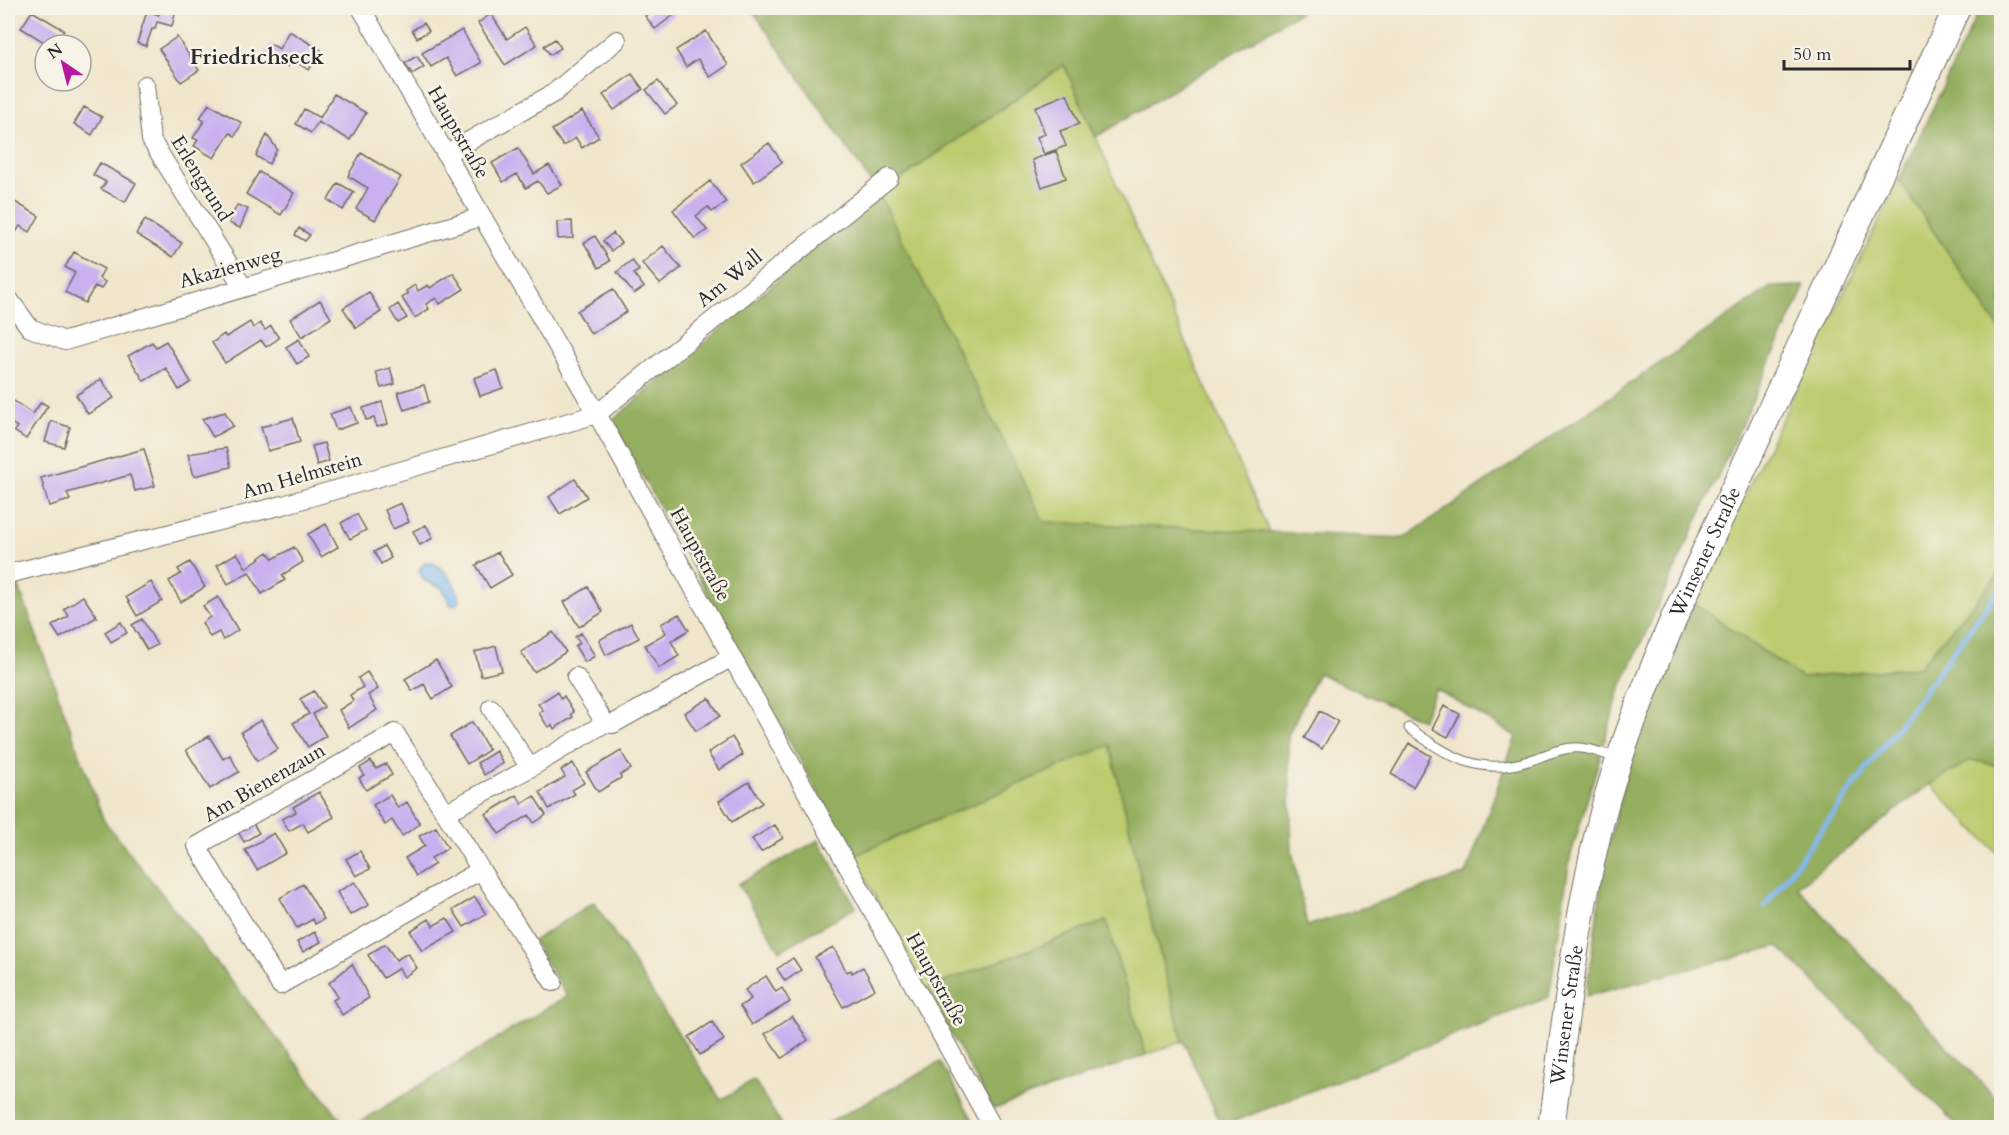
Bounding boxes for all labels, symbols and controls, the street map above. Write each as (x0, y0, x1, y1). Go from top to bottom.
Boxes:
north arrow (33, 33, 93, 93)
scale bar (1784, 33, 1910, 71)
text: N (43, 38, 67, 65)
district label: Friedrichseck (190, 42, 324, 72)
text: 50 m (1793, 42, 1832, 67)
street label: Hauptstraße (421, 81, 496, 184)
street label: Erlengrund (165, 130, 239, 227)
street label: Akazienweg (176, 240, 285, 295)
street label: Am Wall (691, 244, 768, 313)
street label: Am Helmstein (239, 445, 366, 505)
street label: Winsener Straße (1663, 482, 1747, 623)
street label: Hauptstraße (664, 503, 737, 606)
street label: Am Bienenzaun (198, 736, 331, 828)
street label: Hauptstraße (900, 928, 973, 1031)
street label: Winsener Straße (1544, 943, 1590, 1088)

